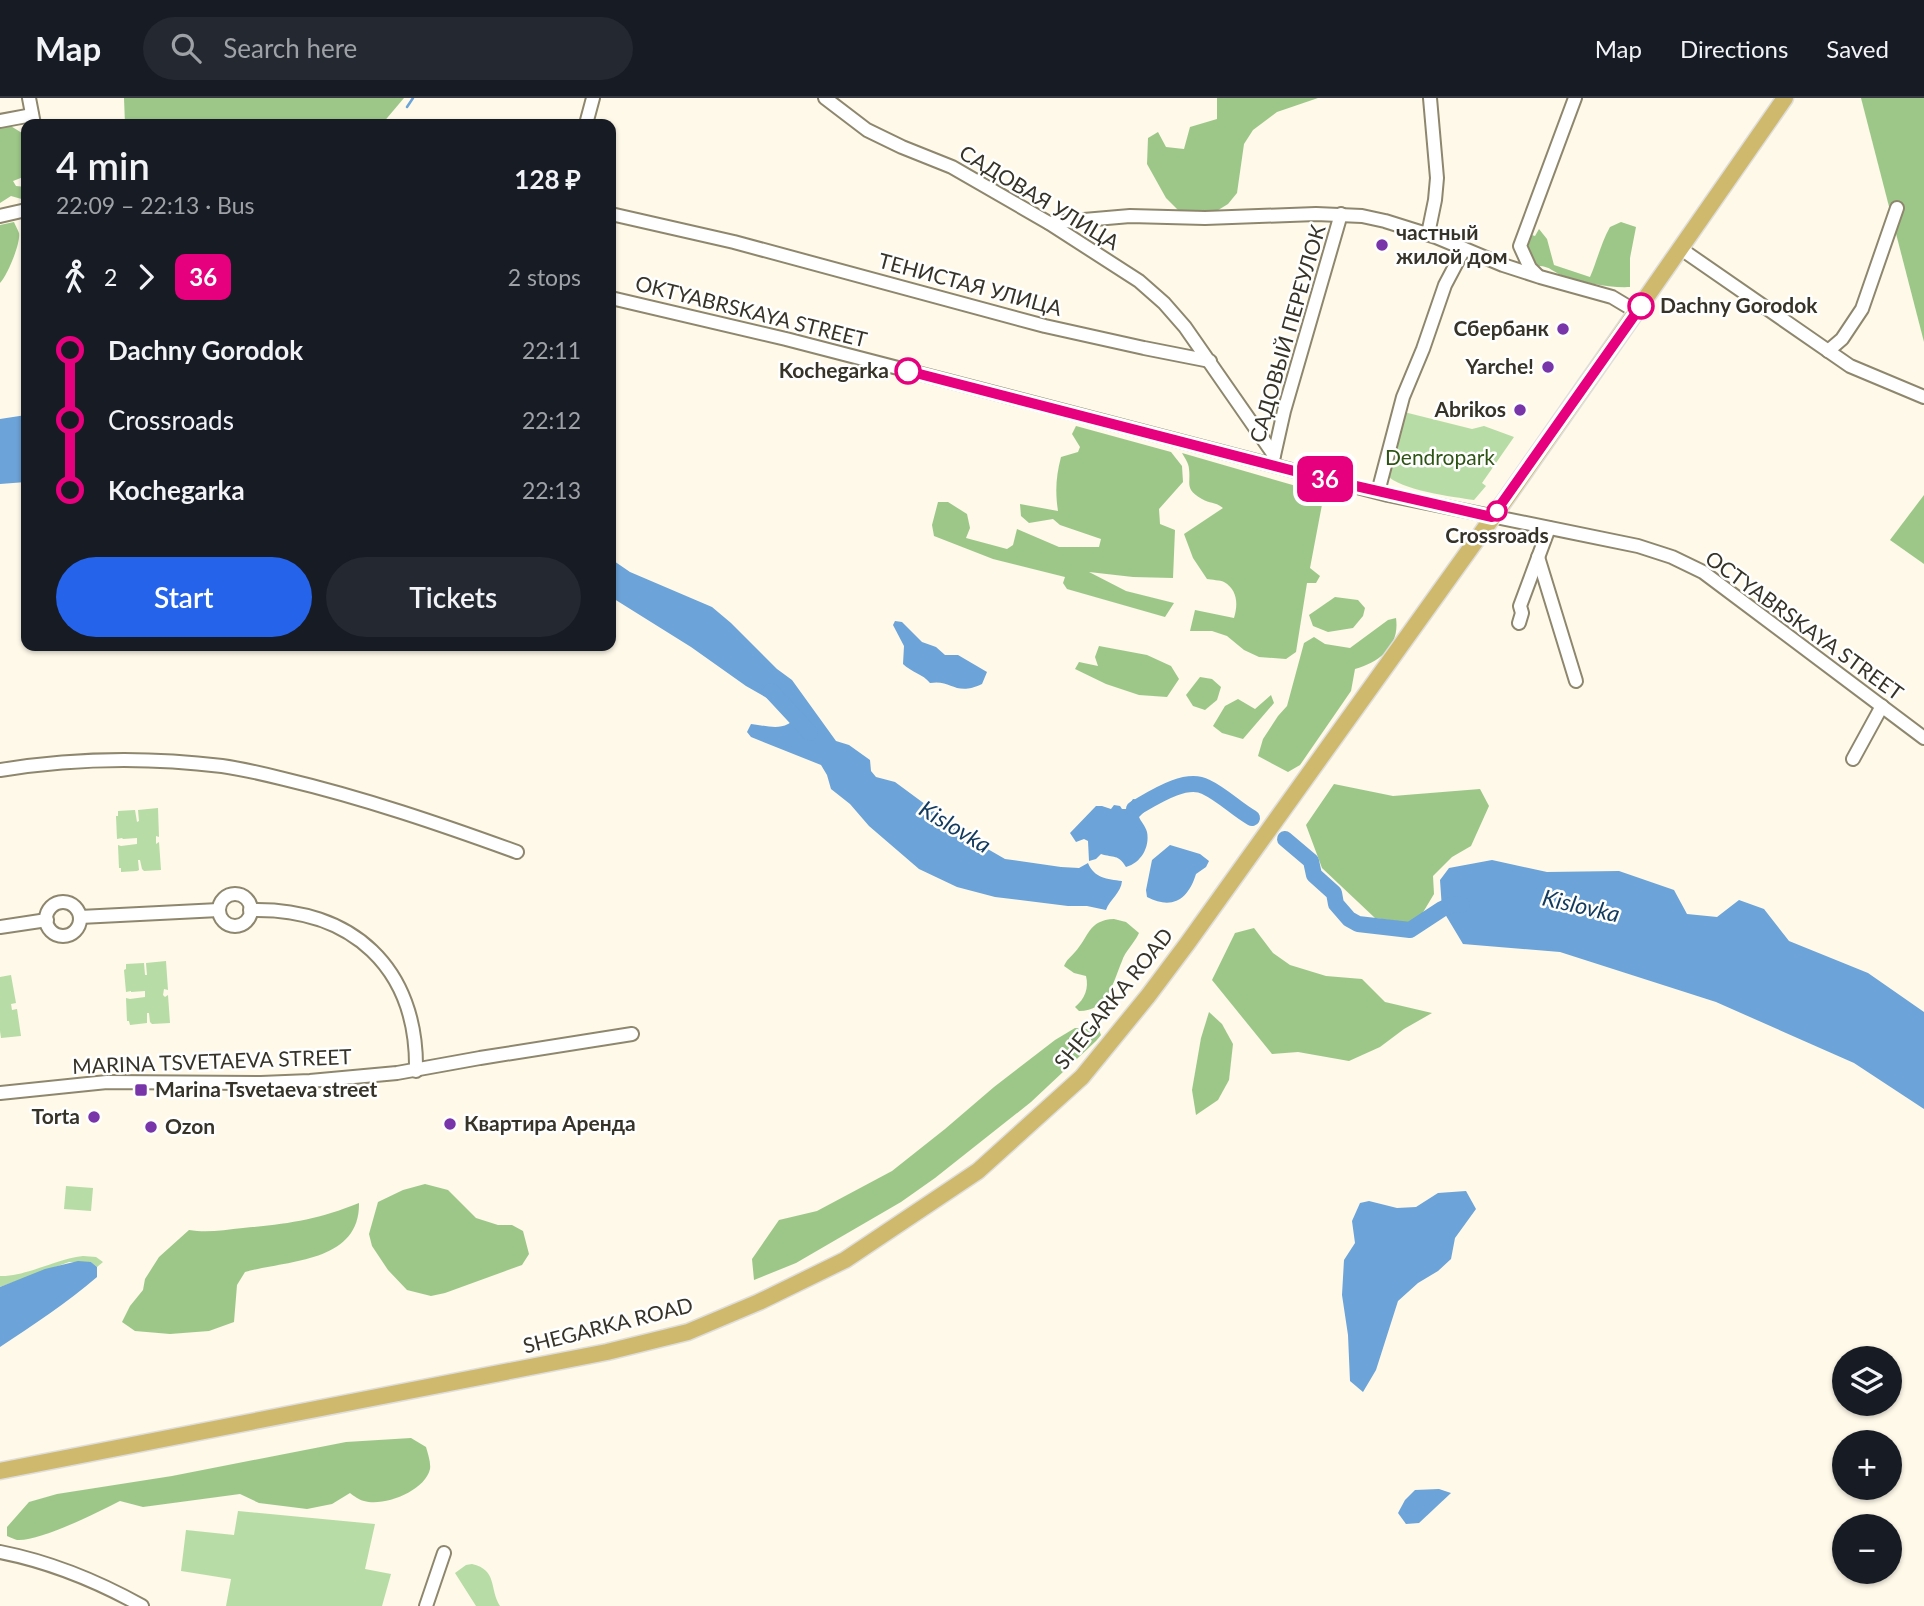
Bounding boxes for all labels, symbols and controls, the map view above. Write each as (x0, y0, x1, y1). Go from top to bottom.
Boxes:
search box (143, 17, 633, 80)
text: Map (35, 28, 101, 68)
icon: search (167, 29, 205, 67)
text: Search here (223, 32, 357, 64)
text: Map (1595, 34, 1642, 63)
text: Directions (1680, 34, 1788, 63)
text: Saved (1826, 34, 1889, 63)
street label: САДОВАЯ УЛИЦА (955, 139, 1125, 255)
text: 4 min (56, 142, 150, 188)
text: 128 ₽ (514, 163, 581, 195)
text: 22:09 – 22:13 · Bus (56, 191, 255, 219)
place label: частный жилой дом (1396, 219, 1508, 268)
street label: САДОВЫЙ ПЕРЕУЛОК (1243, 222, 1330, 445)
marker: частный жилой дом (1374, 237, 1390, 253)
street label: ТЕНИСТАЯ УЛИЦА (876, 247, 1066, 320)
icon: walk (56, 258, 94, 296)
icon: forward (127, 258, 165, 296)
text: 36 (189, 262, 217, 291)
text: 2 (104, 263, 117, 291)
text: 2 stops (508, 263, 581, 291)
street label: OKTYABRSKAYA STREET (633, 270, 870, 352)
place label: Dachny Gorodok (1660, 292, 1818, 317)
marker: Dachny Gorodok (1628, 293, 1654, 319)
place label: Сбербанк (1454, 315, 1550, 340)
marker: Сбербанк (1555, 321, 1571, 337)
text: Dachny Gorodok (108, 334, 303, 366)
text: 22:11 (522, 336, 581, 364)
place label: Yarche! (1465, 353, 1534, 378)
place label: Kochegarka (779, 357, 889, 382)
marker: Kochegarka (895, 358, 921, 384)
marker: Yarche! (1540, 359, 1556, 375)
place label: Abrikos (1433, 396, 1506, 421)
marker: Abrikos (1512, 402, 1528, 418)
text: Crossroads (108, 404, 234, 436)
text: 22:12 (522, 406, 581, 434)
park label: Dendropark (1385, 444, 1495, 469)
line badge: 36 (1294, 456, 1356, 502)
text: 36 (1311, 464, 1339, 493)
text: Kochegarka (108, 474, 245, 506)
text: 22:13 (522, 476, 581, 504)
marker: Crossroads (1487, 501, 1507, 521)
place label: Crossroads (1445, 522, 1549, 547)
street label: OCTYABRSKAYA STREET (1701, 545, 1909, 705)
button: Start (56, 557, 312, 637)
button: Tickets (326, 557, 581, 637)
water label: Kislovka (915, 794, 996, 858)
water label: Kislovka (1540, 883, 1623, 928)
street label: SHEGARKA ROAD (1048, 922, 1177, 1074)
street label: MARINA TSVETAEVA STREET (72, 1043, 353, 1078)
place label: Marina Tsvetaeva street (155, 1076, 377, 1101)
marker: Marina Tsvetaeva street (133, 1082, 149, 1098)
place label: Torta (32, 1103, 80, 1128)
marker: Torta (86, 1109, 102, 1125)
place label: Квартира Аренда (464, 1110, 636, 1135)
place label: Ozon (165, 1113, 215, 1138)
marker: Квартира Аренда (442, 1116, 458, 1132)
marker: Ozon (143, 1119, 159, 1135)
street label: SHEGARKA ROAD (520, 1291, 695, 1358)
map controls (1832, 1346, 1902, 1584)
button: layers (1832, 1346, 1902, 1416)
button: + (1832, 1430, 1902, 1500)
button: − (1832, 1514, 1902, 1584)

